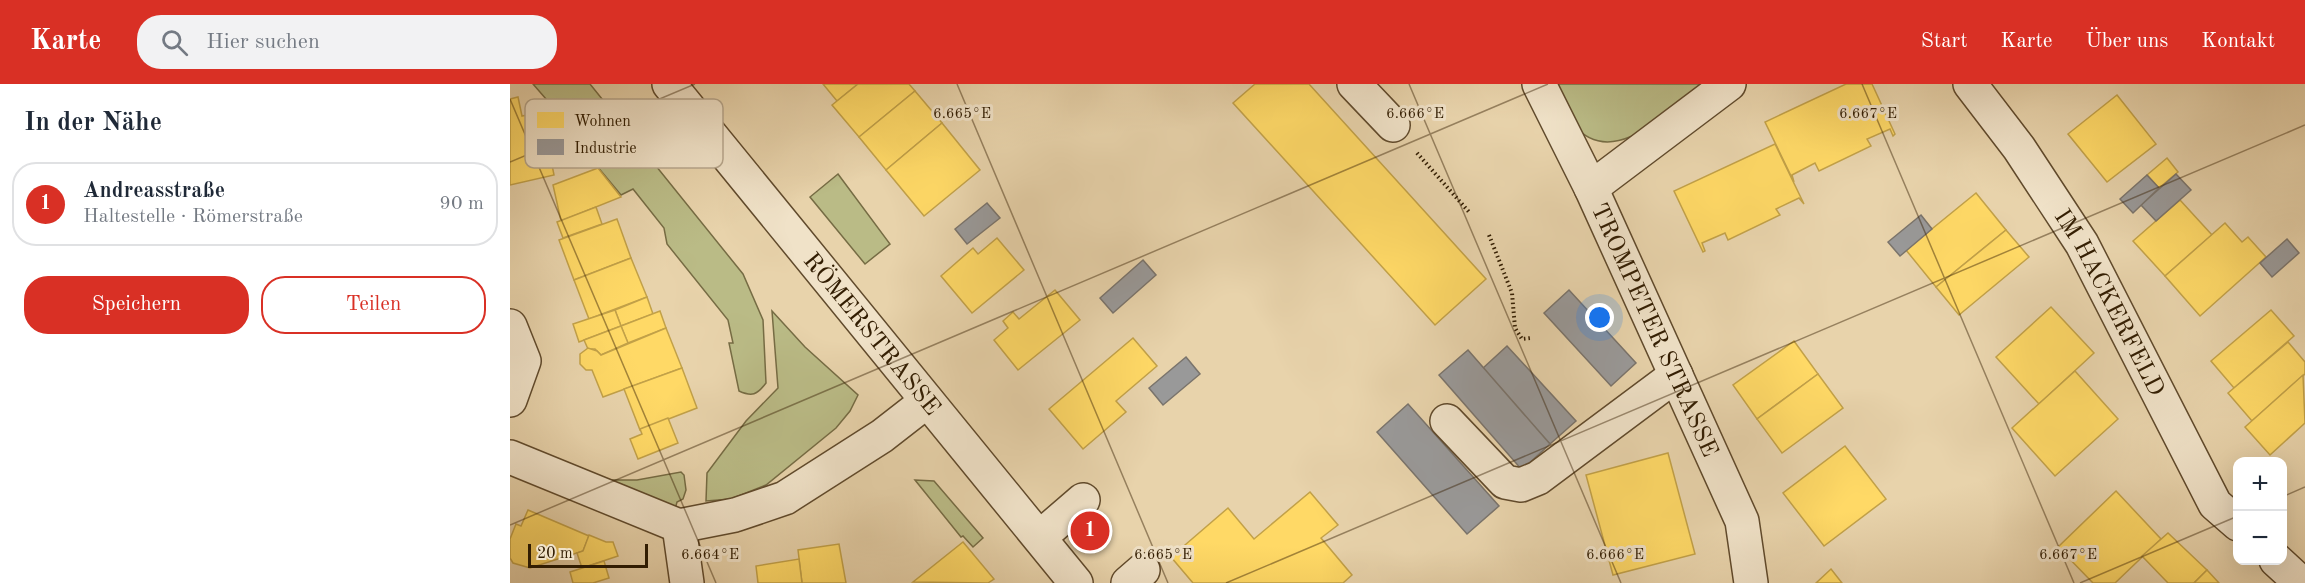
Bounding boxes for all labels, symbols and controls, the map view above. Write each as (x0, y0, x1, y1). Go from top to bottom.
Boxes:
search box (137, 15, 557, 69)
icon: search (158, 26, 191, 59)
text: Karte (30, 28, 101, 56)
text: Hier suchen (206, 31, 320, 53)
text: Start (1921, 31, 1968, 52)
text: Karte (2001, 31, 2052, 52)
text: Über uns (2085, 31, 2168, 52)
text: Kontakt (2201, 31, 2275, 52)
legend (525, 99, 723, 168)
text: 6.665°E (933, 107, 991, 122)
text: 6.666°E (1386, 107, 1444, 122)
text: 6.667°E (1839, 107, 1897, 122)
text: In der Nähe (24, 110, 162, 136)
text: Wohnen (574, 114, 631, 130)
text: Industrie (574, 141, 637, 157)
text: Andreasstraße (83, 180, 225, 202)
text: 1 (40, 194, 51, 214)
text: 90 m (439, 194, 484, 214)
street label: TROMPETER STRASSE (1586, 200, 1721, 461)
street label: IM HACKERFELD (2049, 206, 2168, 400)
text: Haltestelle · Römerstraße (83, 207, 303, 227)
street label: RÖMERSTRASSE (798, 249, 944, 421)
button: Speichern (24, 276, 249, 334)
button: Teilen (261, 276, 486, 334)
your location (1585, 303, 1614, 332)
map controls (2233, 457, 2287, 565)
button: + (2233, 457, 2287, 511)
pin: 1 (1070, 508, 1110, 554)
button: − (2233, 511, 2287, 565)
scale bar (528, 541, 648, 568)
text: 20 m (537, 546, 573, 562)
text: 6.664°E (681, 548, 739, 563)
text: 6.665°E (1134, 548, 1192, 563)
text: 6.666°E (1586, 548, 1644, 563)
text: 6.667°E (2039, 548, 2097, 563)

